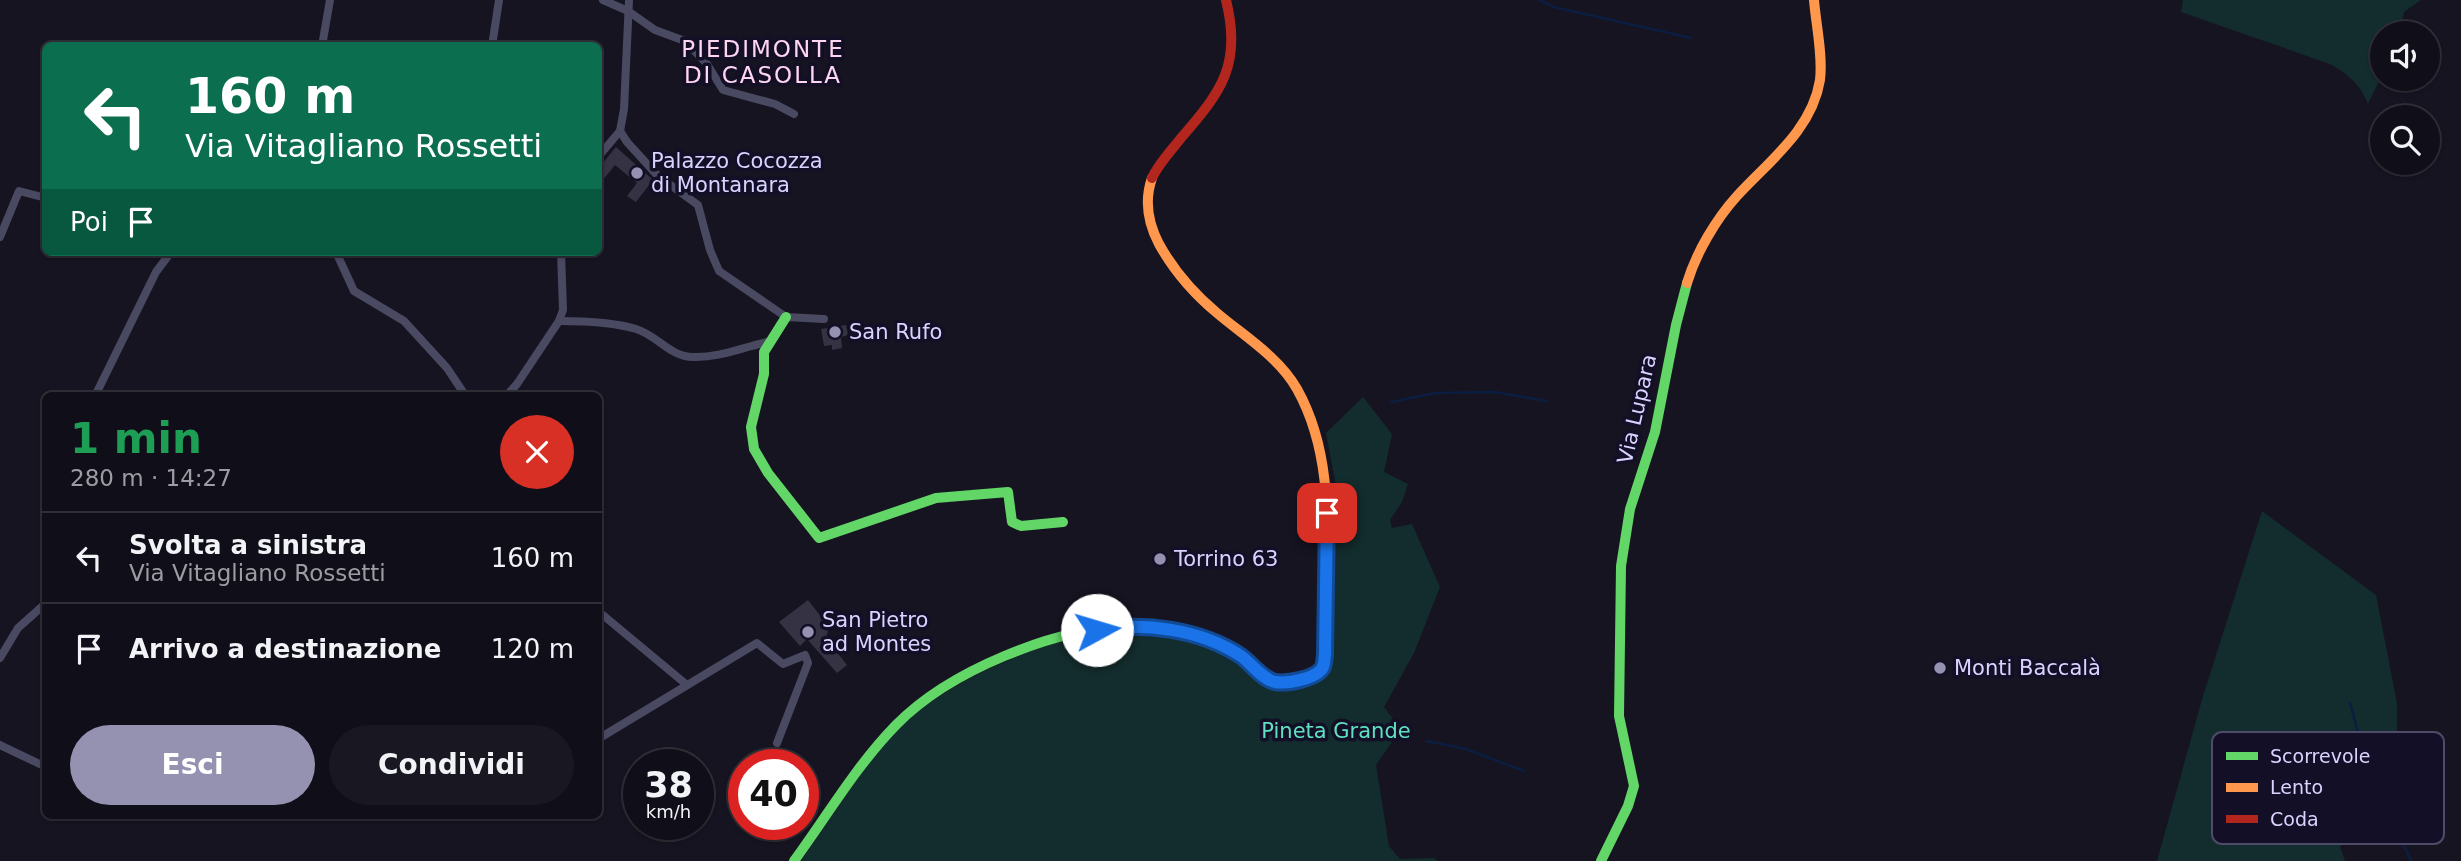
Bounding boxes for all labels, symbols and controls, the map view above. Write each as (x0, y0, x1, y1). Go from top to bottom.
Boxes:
map controls (2370, 21, 2440, 175)
button: sound (2370, 21, 2440, 91)
district label: PIEDIMONTE DI CASOLLA (681, 36, 845, 88)
text: 160 m (185, 68, 355, 125)
icon: left (70, 70, 161, 161)
button: search (2370, 105, 2440, 175)
text: Via Vitagliano Rossetti (185, 127, 542, 165)
place label: Palazzo Cocozza di Montanara (651, 149, 823, 197)
marker: Palazzo Cocozza di Montanara (629, 165, 645, 181)
icon: arrive (122, 203, 160, 241)
text: Poi (70, 207, 108, 237)
place label: San Rufo (849, 320, 942, 344)
marker: San Rufo (827, 324, 843, 340)
street label: Via Lupara (1613, 352, 1661, 466)
text: 1 min (70, 414, 202, 463)
button: close (500, 415, 574, 489)
text: 280 m · 14:27 (70, 465, 232, 491)
pin (1297, 483, 1357, 543)
icon: arrive (1308, 494, 1346, 532)
text: Svolta a sinistra (129, 530, 367, 560)
icon: left (70, 539, 108, 577)
text: 160 m (491, 543, 574, 573)
place label: Torrino 63 (1173, 547, 1278, 571)
marker: Torrino 63 (1152, 551, 1168, 567)
text: Via Vitagliano Rossetti (129, 560, 386, 586)
position arrow (1060, 593, 1134, 667)
place label: San Pietro ad Montes (822, 608, 931, 656)
marker: San Pietro ad Montes (800, 624, 816, 640)
icon: arrive (70, 630, 108, 668)
text: Arrivo a destinazione (129, 634, 441, 664)
text: 120 m (491, 634, 574, 664)
place label: Monti Baccalà (1954, 656, 2101, 680)
marker: Monti Baccalà (1932, 660, 1948, 676)
park label: Pineta Grande (1261, 719, 1411, 743)
button: Esci (70, 725, 315, 805)
button: Condividi (329, 725, 574, 805)
legend (2212, 732, 2444, 844)
text: Scorrevole (2270, 745, 2371, 767)
speed limit sign: 40 (728, 749, 819, 840)
text: 38 (644, 765, 693, 805)
text: Lento (2270, 776, 2323, 798)
text: km/h (646, 801, 691, 822)
text: Coda (2270, 808, 2319, 830)

